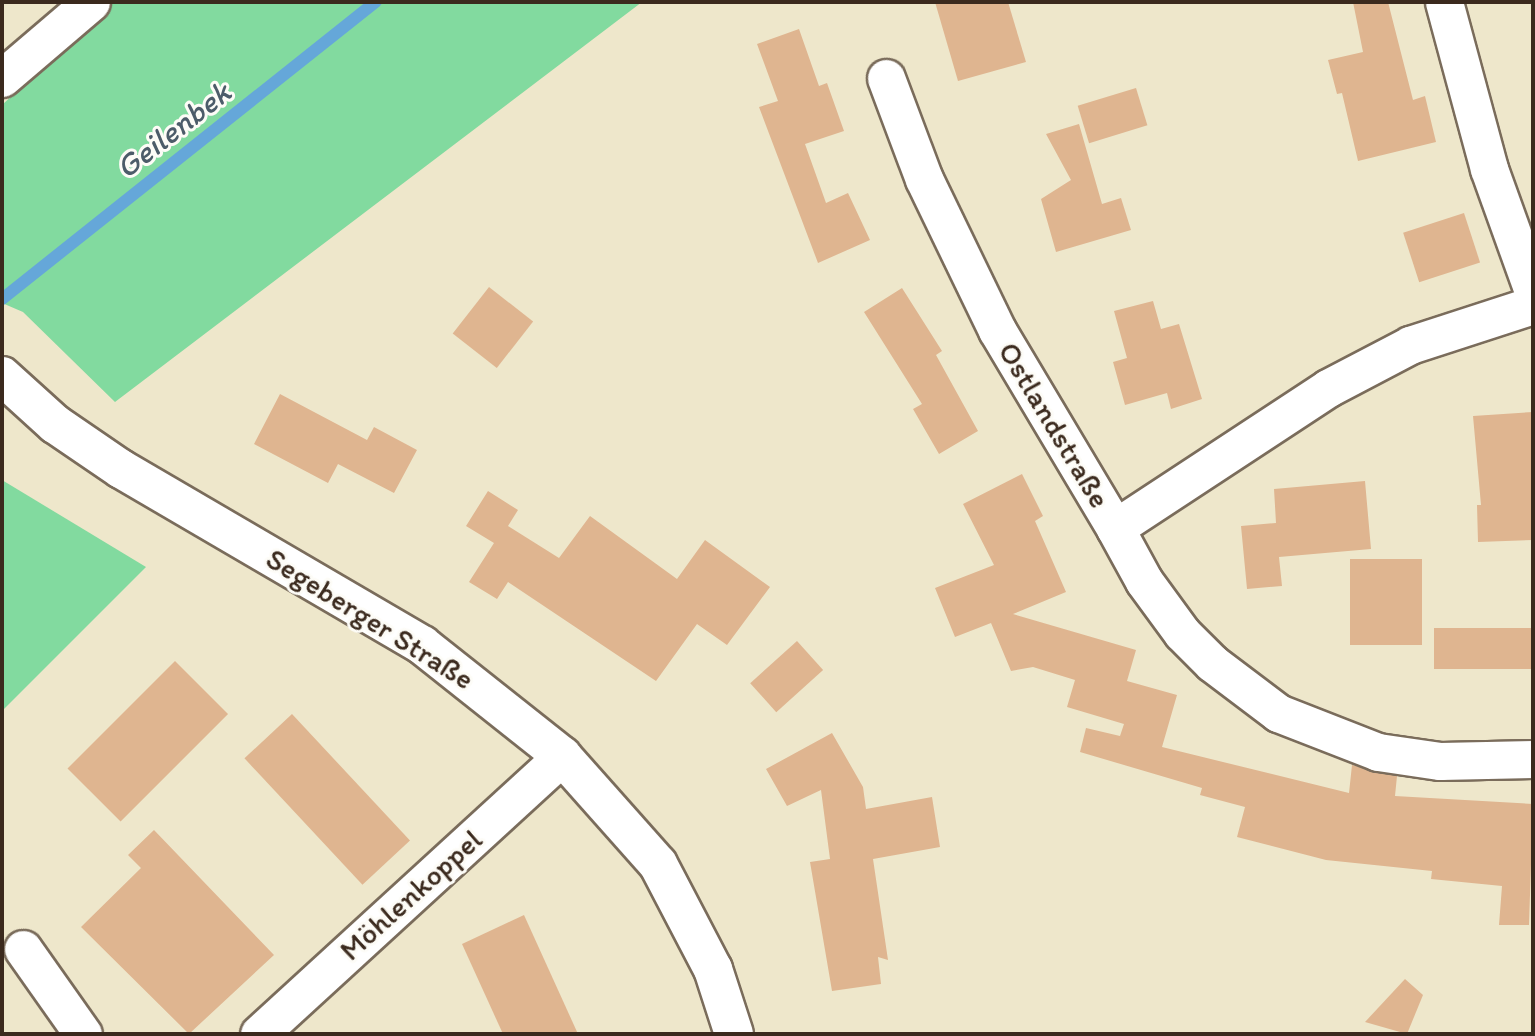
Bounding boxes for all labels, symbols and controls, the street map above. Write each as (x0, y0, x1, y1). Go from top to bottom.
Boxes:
water label: Geilenbek (108, 73, 238, 187)
street label: Ostlandstraße (990, 336, 1118, 514)
street label: Segeberger Straße (259, 541, 481, 697)
street label: Möhlenkoppel (332, 822, 490, 968)

